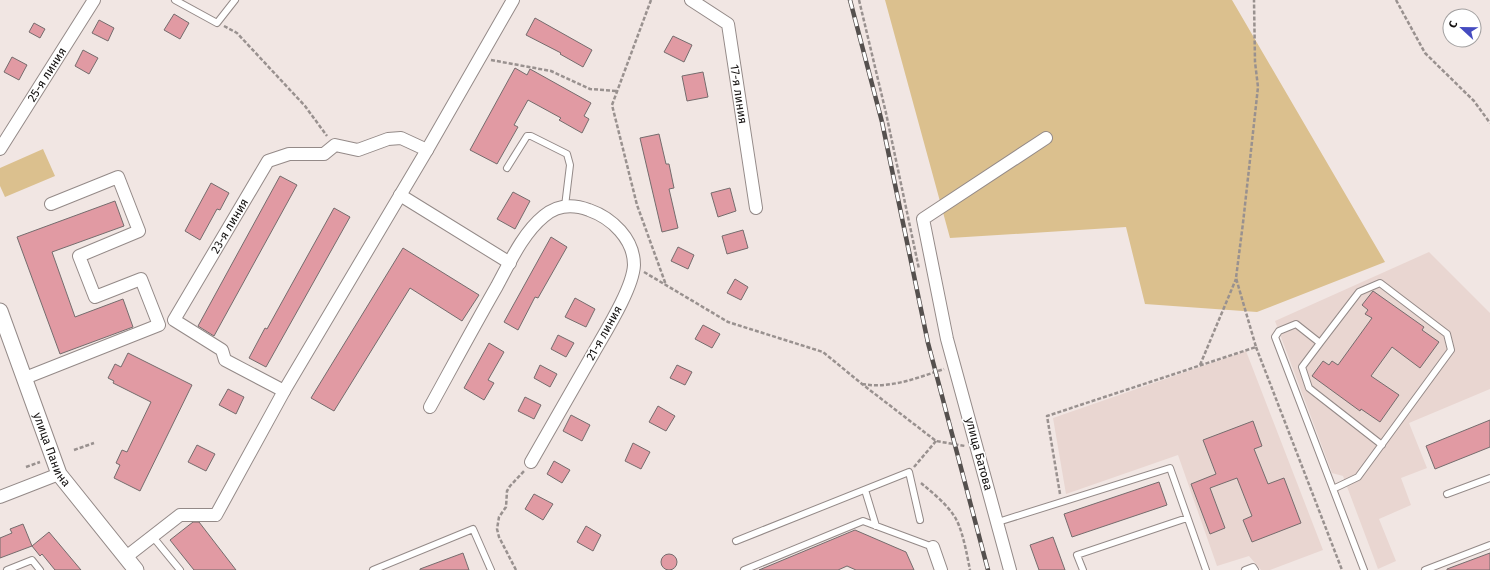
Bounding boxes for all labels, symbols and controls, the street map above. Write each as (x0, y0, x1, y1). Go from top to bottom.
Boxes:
north arrow (1442, 8, 1482, 48)
text: С (1446, 18, 1461, 30)
street label: 25-я линия (25, 45, 69, 104)
street label: 17-я линия (727, 63, 750, 125)
street label: 23-я линия (208, 196, 251, 256)
street label: 21-я линия (583, 303, 625, 363)
street label: улица Панина (30, 411, 73, 490)
street label: улица Батова (963, 416, 995, 492)

